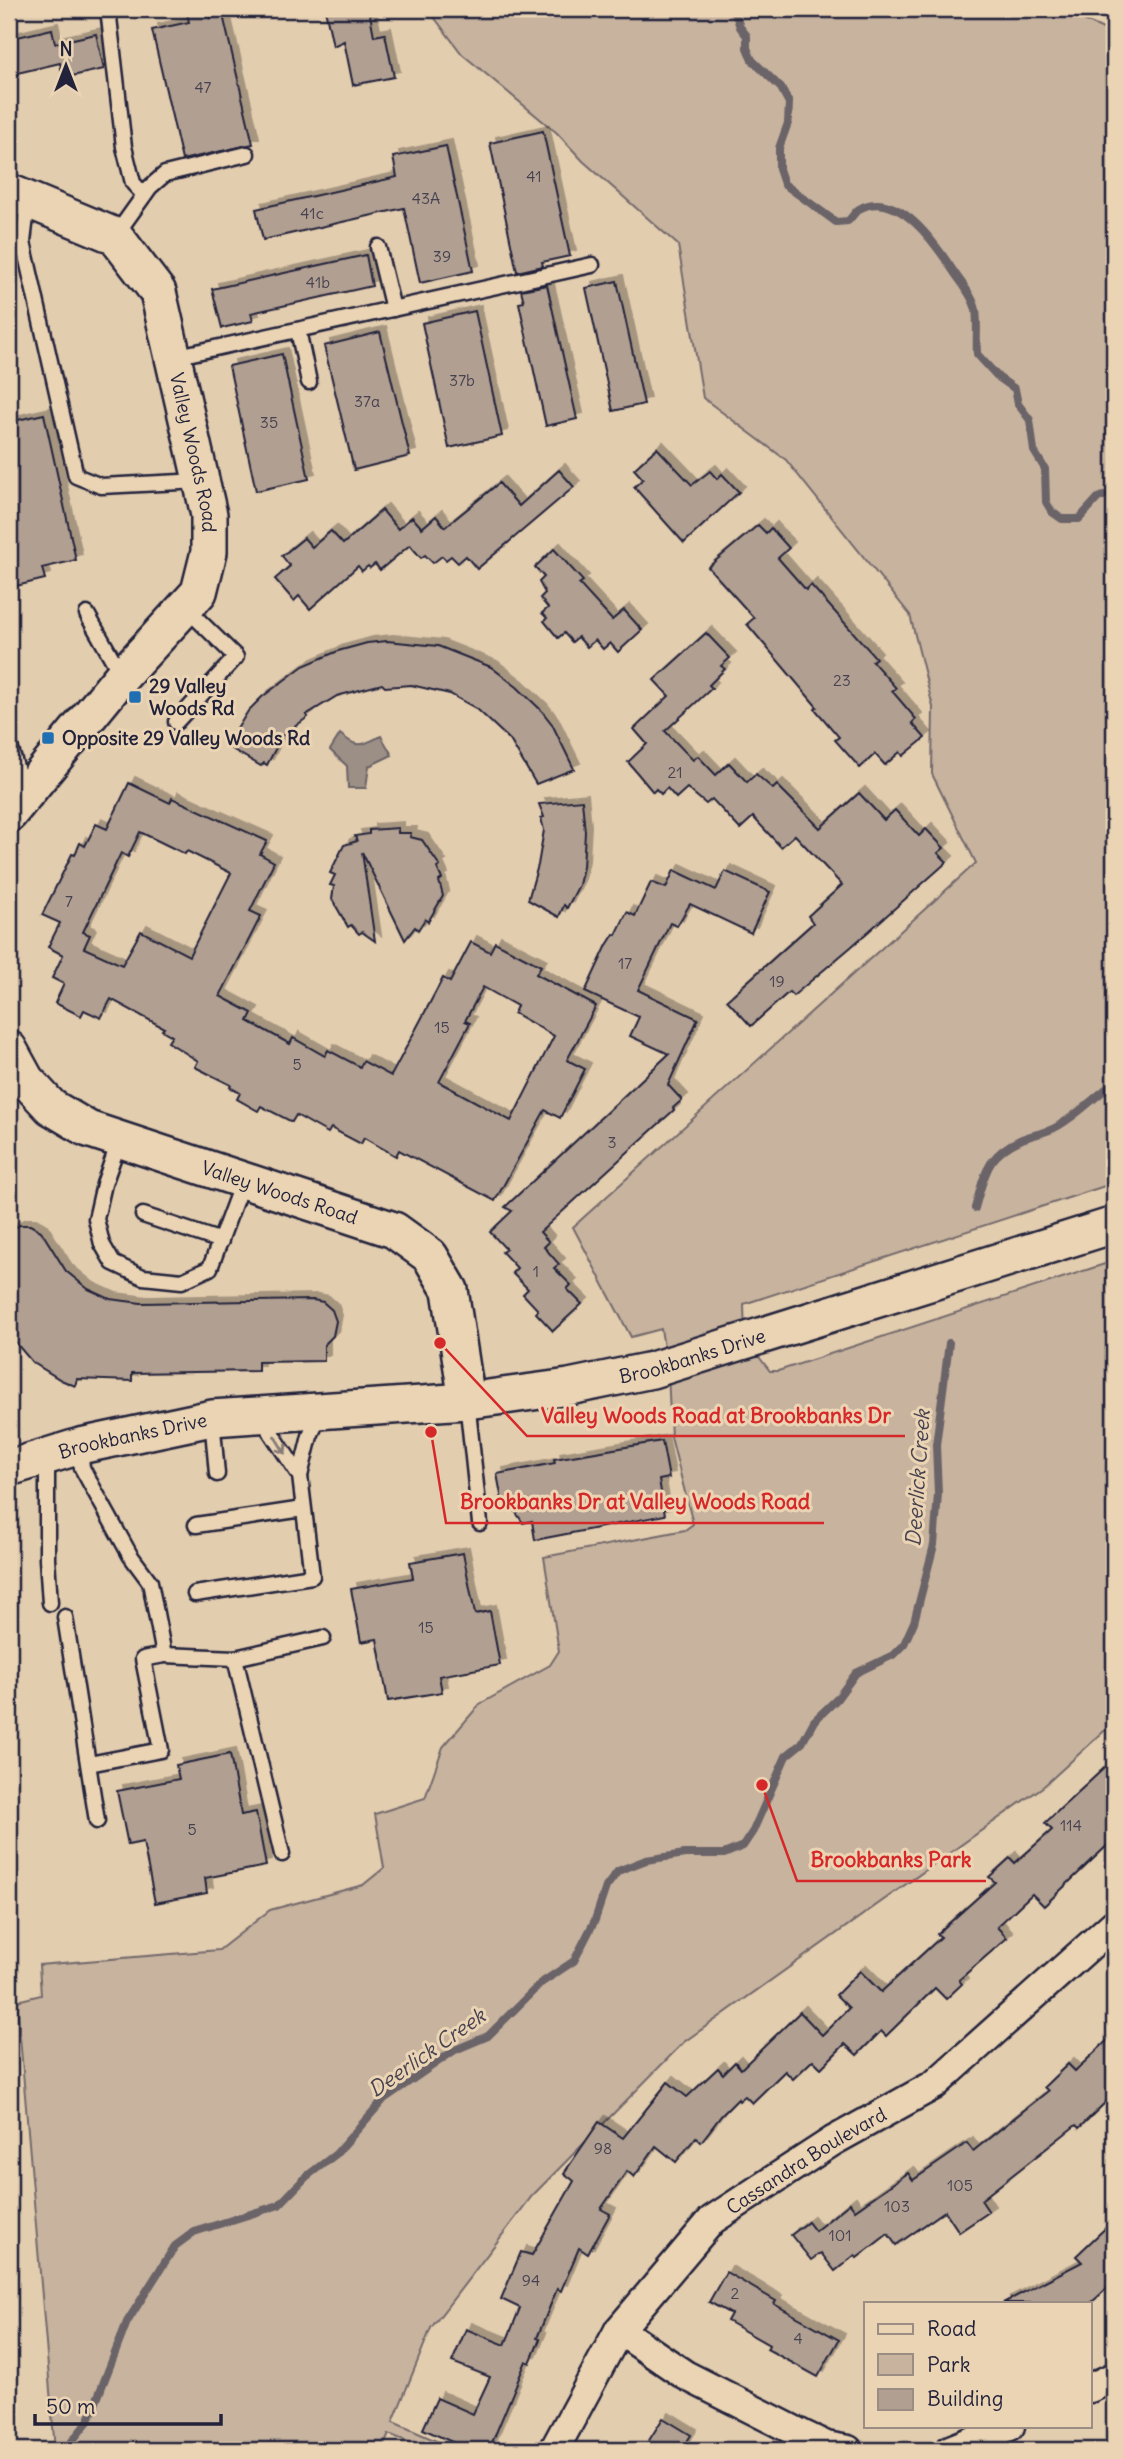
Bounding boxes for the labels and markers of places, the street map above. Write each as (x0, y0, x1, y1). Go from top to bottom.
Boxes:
place label: 29 Valley Woods Rd (149, 674, 234, 720)
marker: 29 Valley Woods Rd (127, 689, 143, 705)
place label: Opposite 29 Valley Woods Rd (62, 726, 310, 750)
marker: Opposite 29 Valley Woods Rd (40, 730, 56, 746)
callout: Valley Woods Road at Brookbanks Dr (527, 1394, 905, 1436)
callout: Brookbanks Dr at Valley Woods Road (446, 1481, 824, 1523)
callout: Brookbanks Park (797, 1839, 986, 1881)

